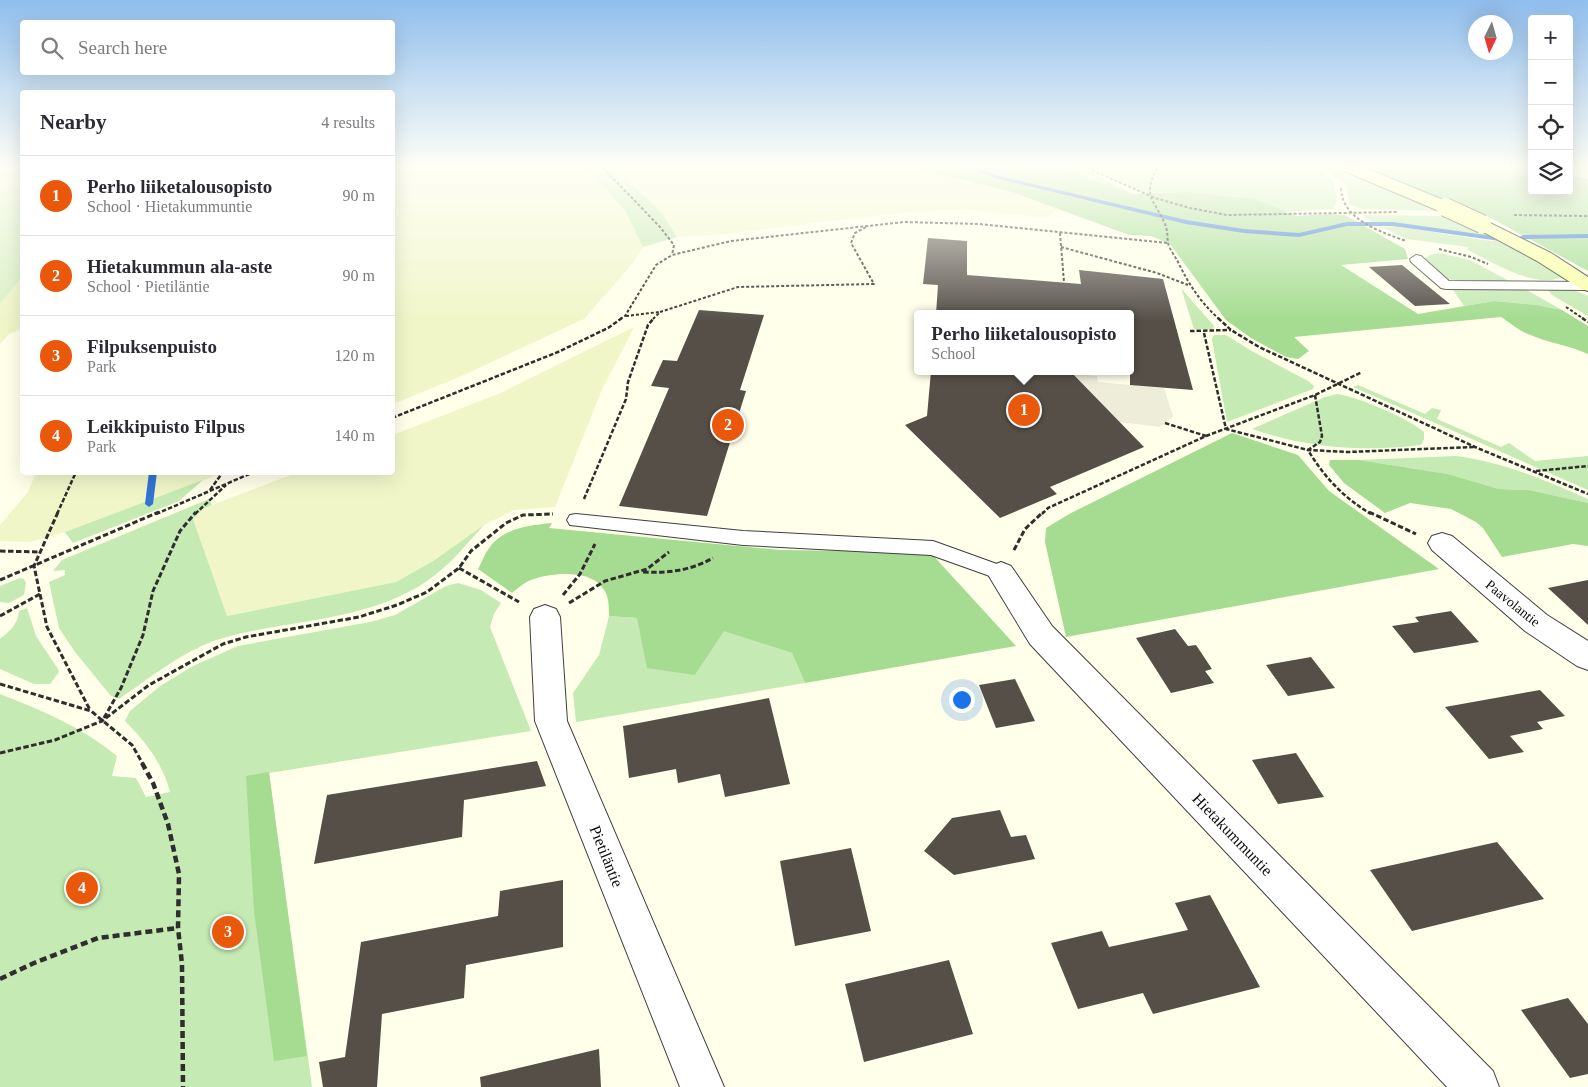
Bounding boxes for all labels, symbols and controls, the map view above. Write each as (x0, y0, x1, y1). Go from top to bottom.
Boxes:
north arrow (1468, 15, 1513, 60)
map controls (1528, 15, 1573, 195)
button: + (1528, 15, 1573, 60)
search box (20, 20, 395, 75)
icon: search (38, 34, 66, 62)
text: Search here (78, 37, 167, 58)
button: − (1528, 60, 1573, 105)
button: locate (1528, 105, 1573, 150)
text: Nearby (40, 110, 107, 134)
text: 4 results (321, 114, 375, 131)
button: layers (1528, 150, 1573, 195)
text: Perho liiketalousopisto (87, 176, 272, 197)
text: 1 (52, 187, 60, 204)
text: 90 m (343, 187, 375, 204)
text: School · Hietakummuntie (87, 198, 252, 215)
text: Hietakummun ala-aste (87, 256, 272, 277)
text: 2 (52, 267, 60, 284)
text: 90 m (343, 267, 375, 284)
text: School · Pietiläntie (87, 278, 210, 295)
popup (914, 310, 1134, 375)
text: Perho liiketalousopisto (931, 323, 1117, 344)
text: Filpuksenpuisto (87, 336, 217, 357)
text: School (931, 345, 976, 362)
text: 3 (52, 347, 60, 364)
text: 120 m (335, 347, 375, 364)
text: Park (87, 358, 116, 375)
pin: 1 (1008, 391, 1040, 429)
pin: 2 (712, 406, 744, 444)
text: Leikkipuisto Filpus (87, 416, 245, 437)
text: 4 (52, 427, 60, 444)
text: 140 m (335, 427, 375, 444)
text: Park (87, 438, 116, 455)
street label: Paavolantie (1483, 577, 1543, 630)
your location (949, 687, 975, 713)
street label: Hietakummuntie (1189, 790, 1276, 879)
street label: Pietiläntie (587, 823, 627, 889)
pin: 4 (66, 869, 98, 907)
pin: 3 (212, 913, 244, 951)

